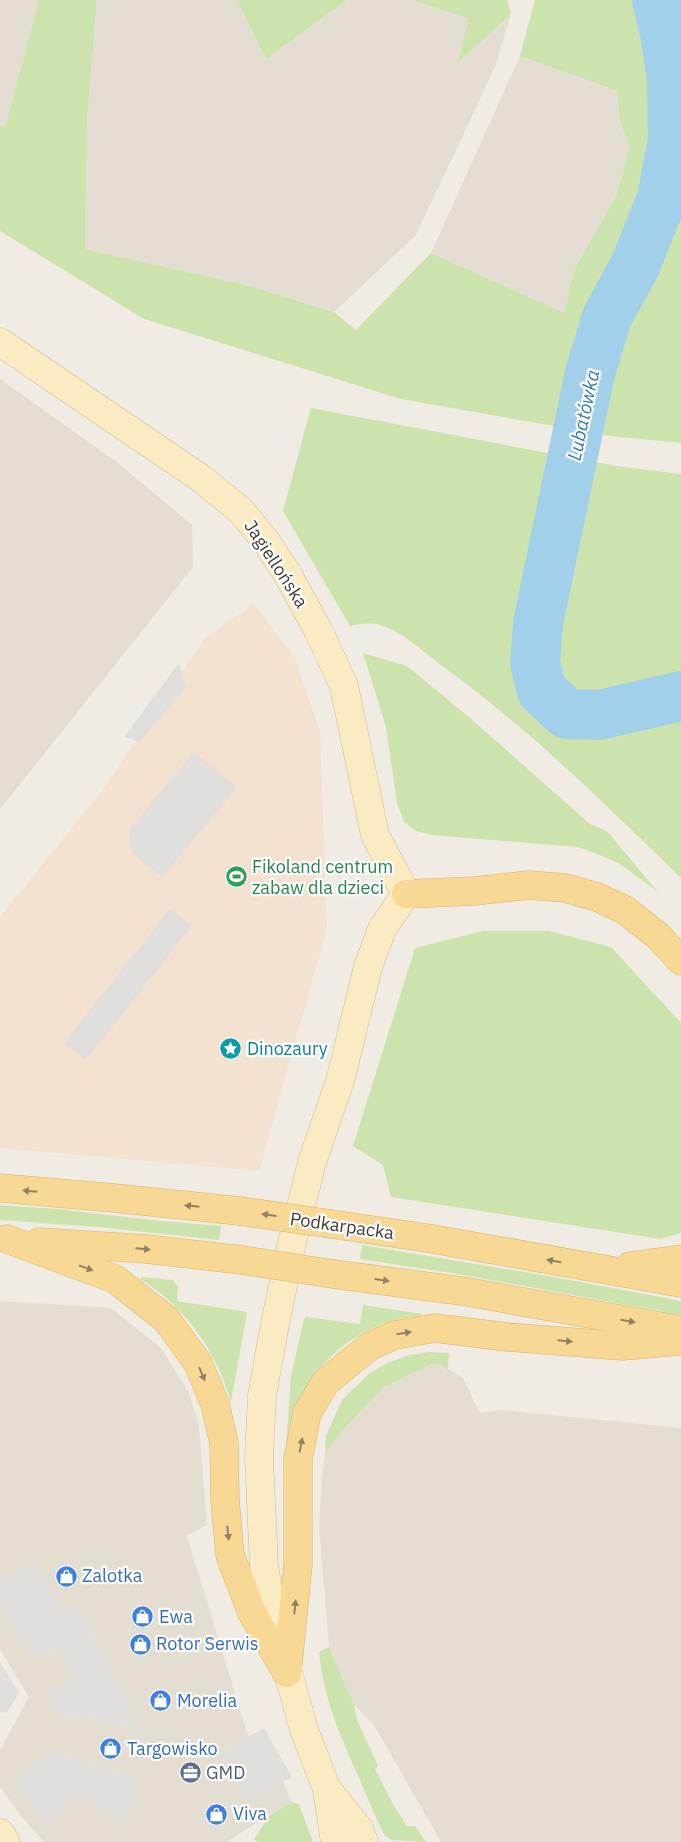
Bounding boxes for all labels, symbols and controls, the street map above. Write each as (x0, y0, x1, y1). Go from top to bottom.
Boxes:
water label: Lubatówka (562, 367, 604, 463)
street label: Jagiellońska (239, 515, 314, 612)
place label: Fikoland centrum zabaw dla dzieci (252, 855, 393, 899)
sports icon: Fikoland centrum zabaw dla dzieci (224, 865, 248, 889)
place icon: Dinozaury (219, 1037, 243, 1061)
place label: Dinozaury (247, 1037, 328, 1060)
one-way arrow (22, 1187, 38, 1195)
one-way arrow (184, 1202, 200, 1210)
street label: Podkarpacka (289, 1207, 396, 1244)
one-way arrow (260, 1211, 276, 1219)
one-way arrow (136, 1246, 152, 1254)
one-way arrow (546, 1256, 562, 1264)
one-way arrow (79, 1264, 94, 1272)
one-way arrow (374, 1277, 390, 1285)
one-way arrow (621, 1317, 637, 1325)
one-way arrow (396, 1329, 412, 1337)
one-way arrow (558, 1338, 574, 1346)
one-way arrow (199, 1367, 207, 1381)
one-way arrow (297, 1437, 305, 1453)
one-way arrow (224, 1525, 232, 1541)
shop icon: Zalotka (54, 1564, 78, 1588)
place label: Zalotka (82, 1564, 143, 1587)
one-way arrow (291, 1599, 299, 1615)
shop icon: Ewa (131, 1605, 155, 1629)
place label: Ewa (159, 1605, 193, 1628)
shop icon: Rotor Serwis (128, 1632, 152, 1656)
place label: Rotor Serwis (156, 1632, 259, 1655)
shop icon: Morelia (149, 1689, 173, 1713)
place label: Morelia (177, 1689, 237, 1712)
shop icon: Targowisko (99, 1737, 123, 1761)
place label: Targowisko (127, 1737, 218, 1760)
office icon: GMD (178, 1761, 202, 1785)
place label: GMD (206, 1761, 245, 1784)
shop icon: Viva (205, 1802, 229, 1826)
place label: Viva (233, 1802, 267, 1825)

